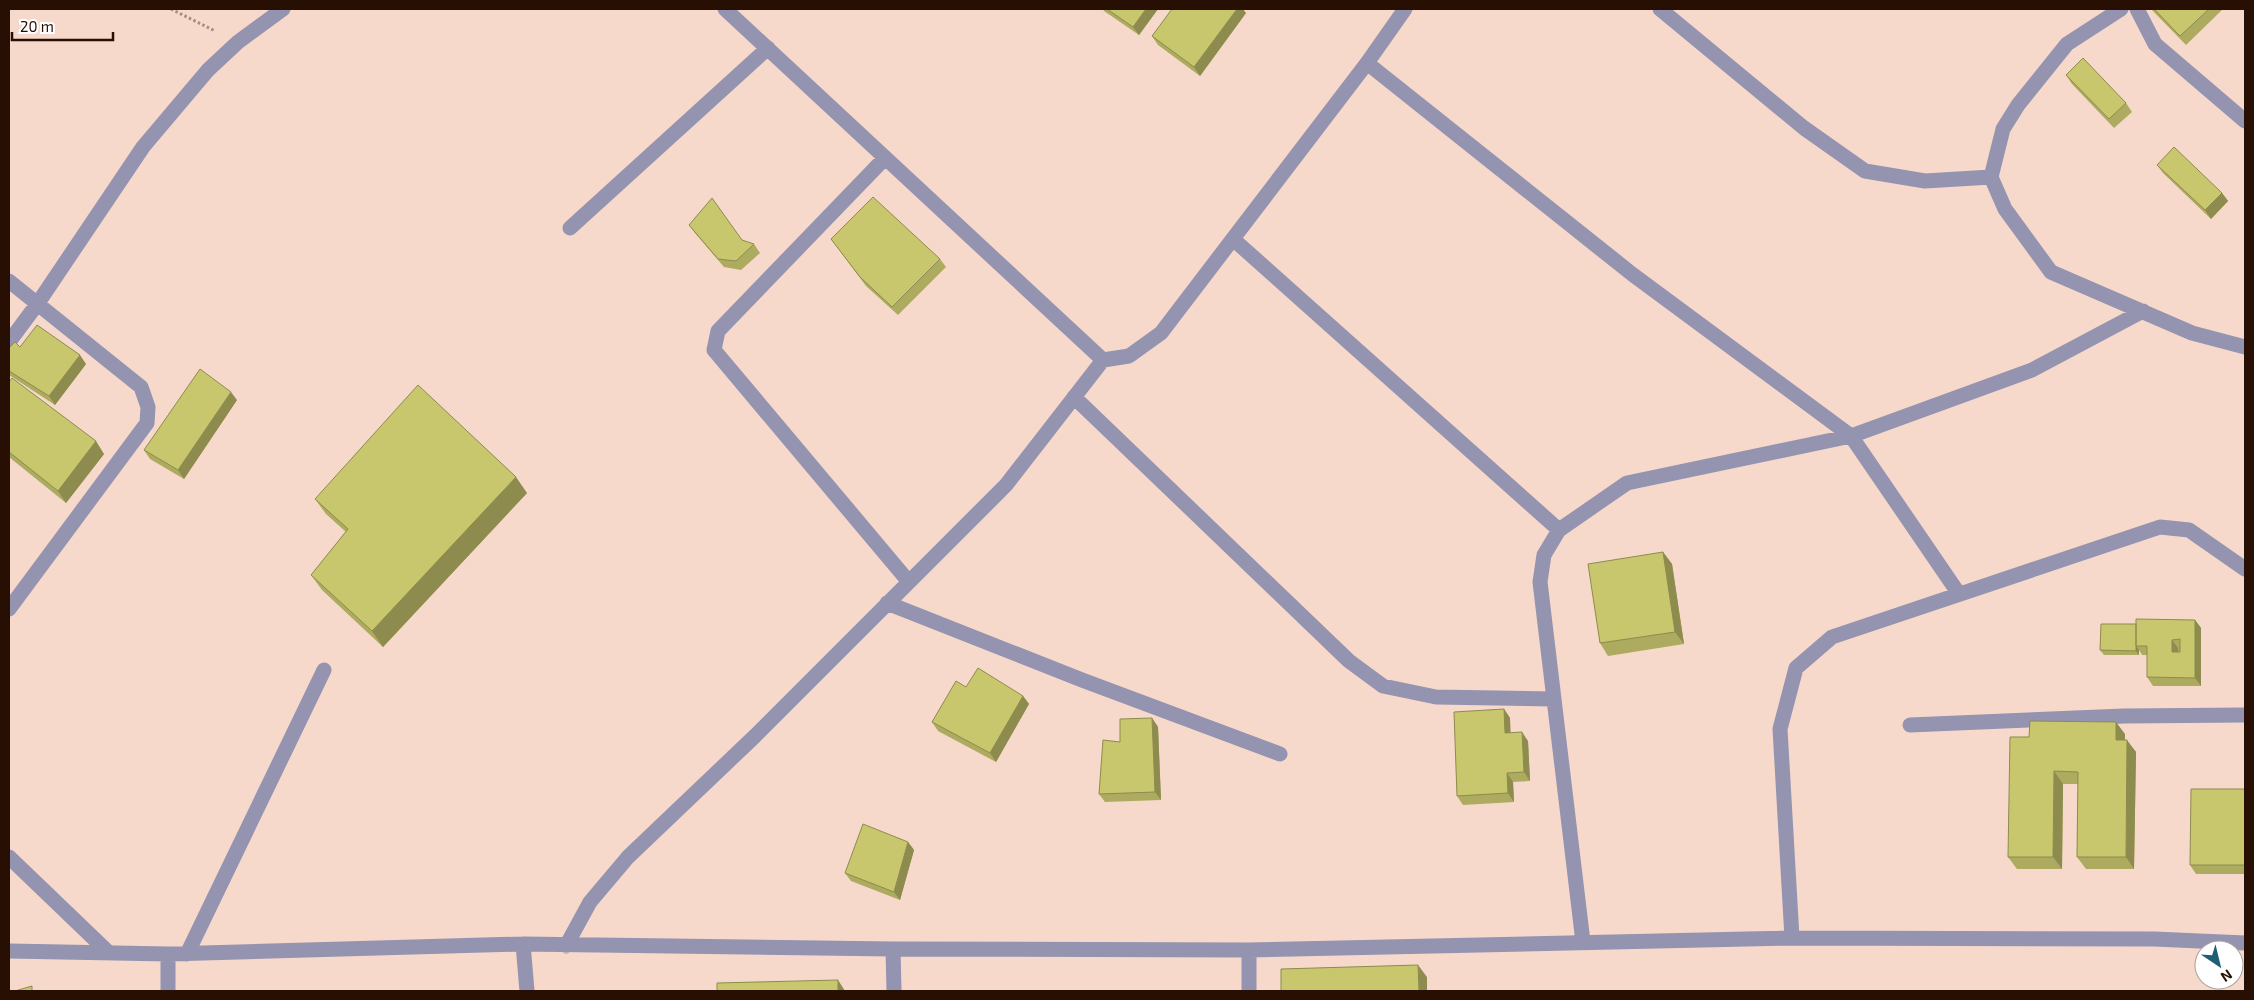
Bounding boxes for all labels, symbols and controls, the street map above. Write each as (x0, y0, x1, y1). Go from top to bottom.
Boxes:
scale bar (12, 10, 114, 42)
text: 20 m (20, 17, 54, 35)
north arrow (2194, 940, 2244, 990)
text: N (2218, 966, 2236, 986)

